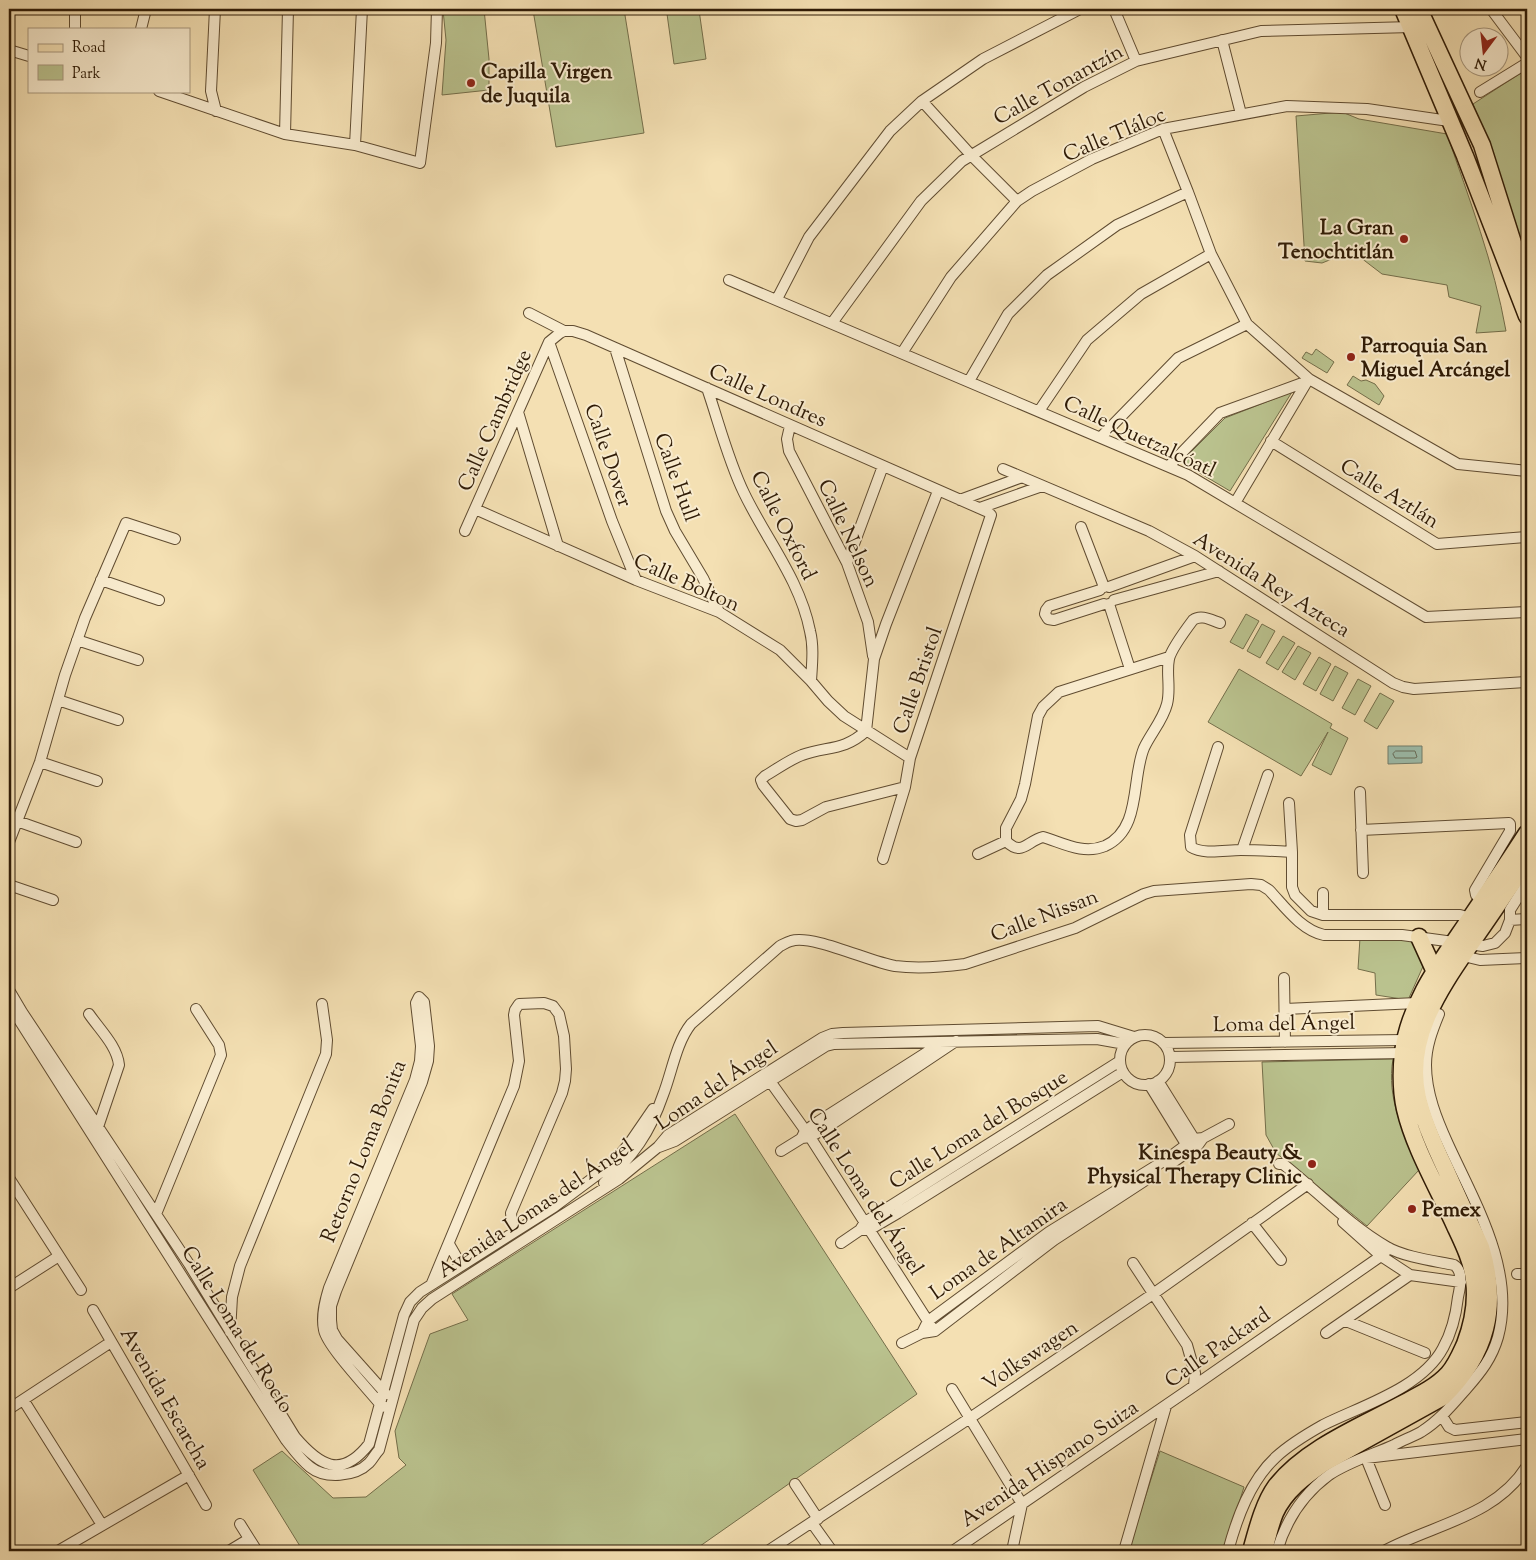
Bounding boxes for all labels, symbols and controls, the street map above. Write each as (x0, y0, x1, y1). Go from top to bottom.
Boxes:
legend (28, 28, 190, 92)
north arrow (1458, 28, 1508, 78)
text: Road (72, 38, 106, 59)
street label: Calle Tonantzín (989, 38, 1129, 134)
text: N (1473, 52, 1489, 74)
place label: Capilla Virgen de Juquila (481, 58, 613, 112)
text: Park (72, 64, 101, 85)
marker: Capilla Virgen de Juquila (465, 77, 477, 89)
street label: Calle Tláloc (1059, 101, 1171, 171)
place label: La Gran Tenochtitlán (1278, 214, 1395, 268)
marker: La Gran Tenochtitlán (1398, 233, 1410, 245)
place label: Parroquia San Miguel Arcángel (1361, 332, 1510, 386)
street label: Calle Cambridge (451, 345, 541, 497)
marker: Parroquia San Miguel Arcángel (1345, 351, 1357, 363)
street label: Calle Londres (704, 357, 831, 436)
street label: Calle Quetzalcóatl (1058, 389, 1221, 486)
street label: Calle Dover (575, 400, 639, 512)
street label: Calle Hull (645, 429, 705, 526)
street label: Calle Aztlán (1333, 452, 1444, 537)
street label: Calle Oxford (742, 466, 823, 586)
street label: Calle Nelson (809, 475, 885, 593)
street label: Avenida Rey Azteca (1187, 525, 1356, 646)
street label: Calle Bolton (628, 547, 744, 621)
street label: Calle Bristol (887, 623, 951, 738)
street label: Calle Nissan (986, 883, 1103, 951)
street label: Loma del Ángel (1213, 1009, 1356, 1041)
street label: Loma del Ángel (650, 1034, 785, 1139)
street label: Retorno Loma Bonita (315, 1056, 415, 1247)
street label: Calle Loma del Bosque (884, 1063, 1074, 1198)
street label: Calle Loma del Ángel (799, 1102, 930, 1282)
street label: Avenida Lomas del Ángel (432, 1133, 640, 1287)
place label: Kinespa Beauty & Physical Therapy Clinic (1087, 1139, 1303, 1193)
marker: Kinespa Beauty & Physical Therapy Clinic (1306, 1158, 1318, 1170)
street label: Loma de Altamira (924, 1191, 1074, 1308)
place label: Pemex (1422, 1196, 1481, 1226)
marker: Pemex (1406, 1203, 1418, 1215)
street label: Calle Loma del Rocío (173, 1241, 300, 1420)
street label: Calle Packard (1159, 1301, 1277, 1396)
street label: Volkswagen (977, 1314, 1085, 1400)
street label: Avenida Escarcha (111, 1322, 217, 1476)
street label: Avenida Hispano Suiza (955, 1394, 1145, 1535)

